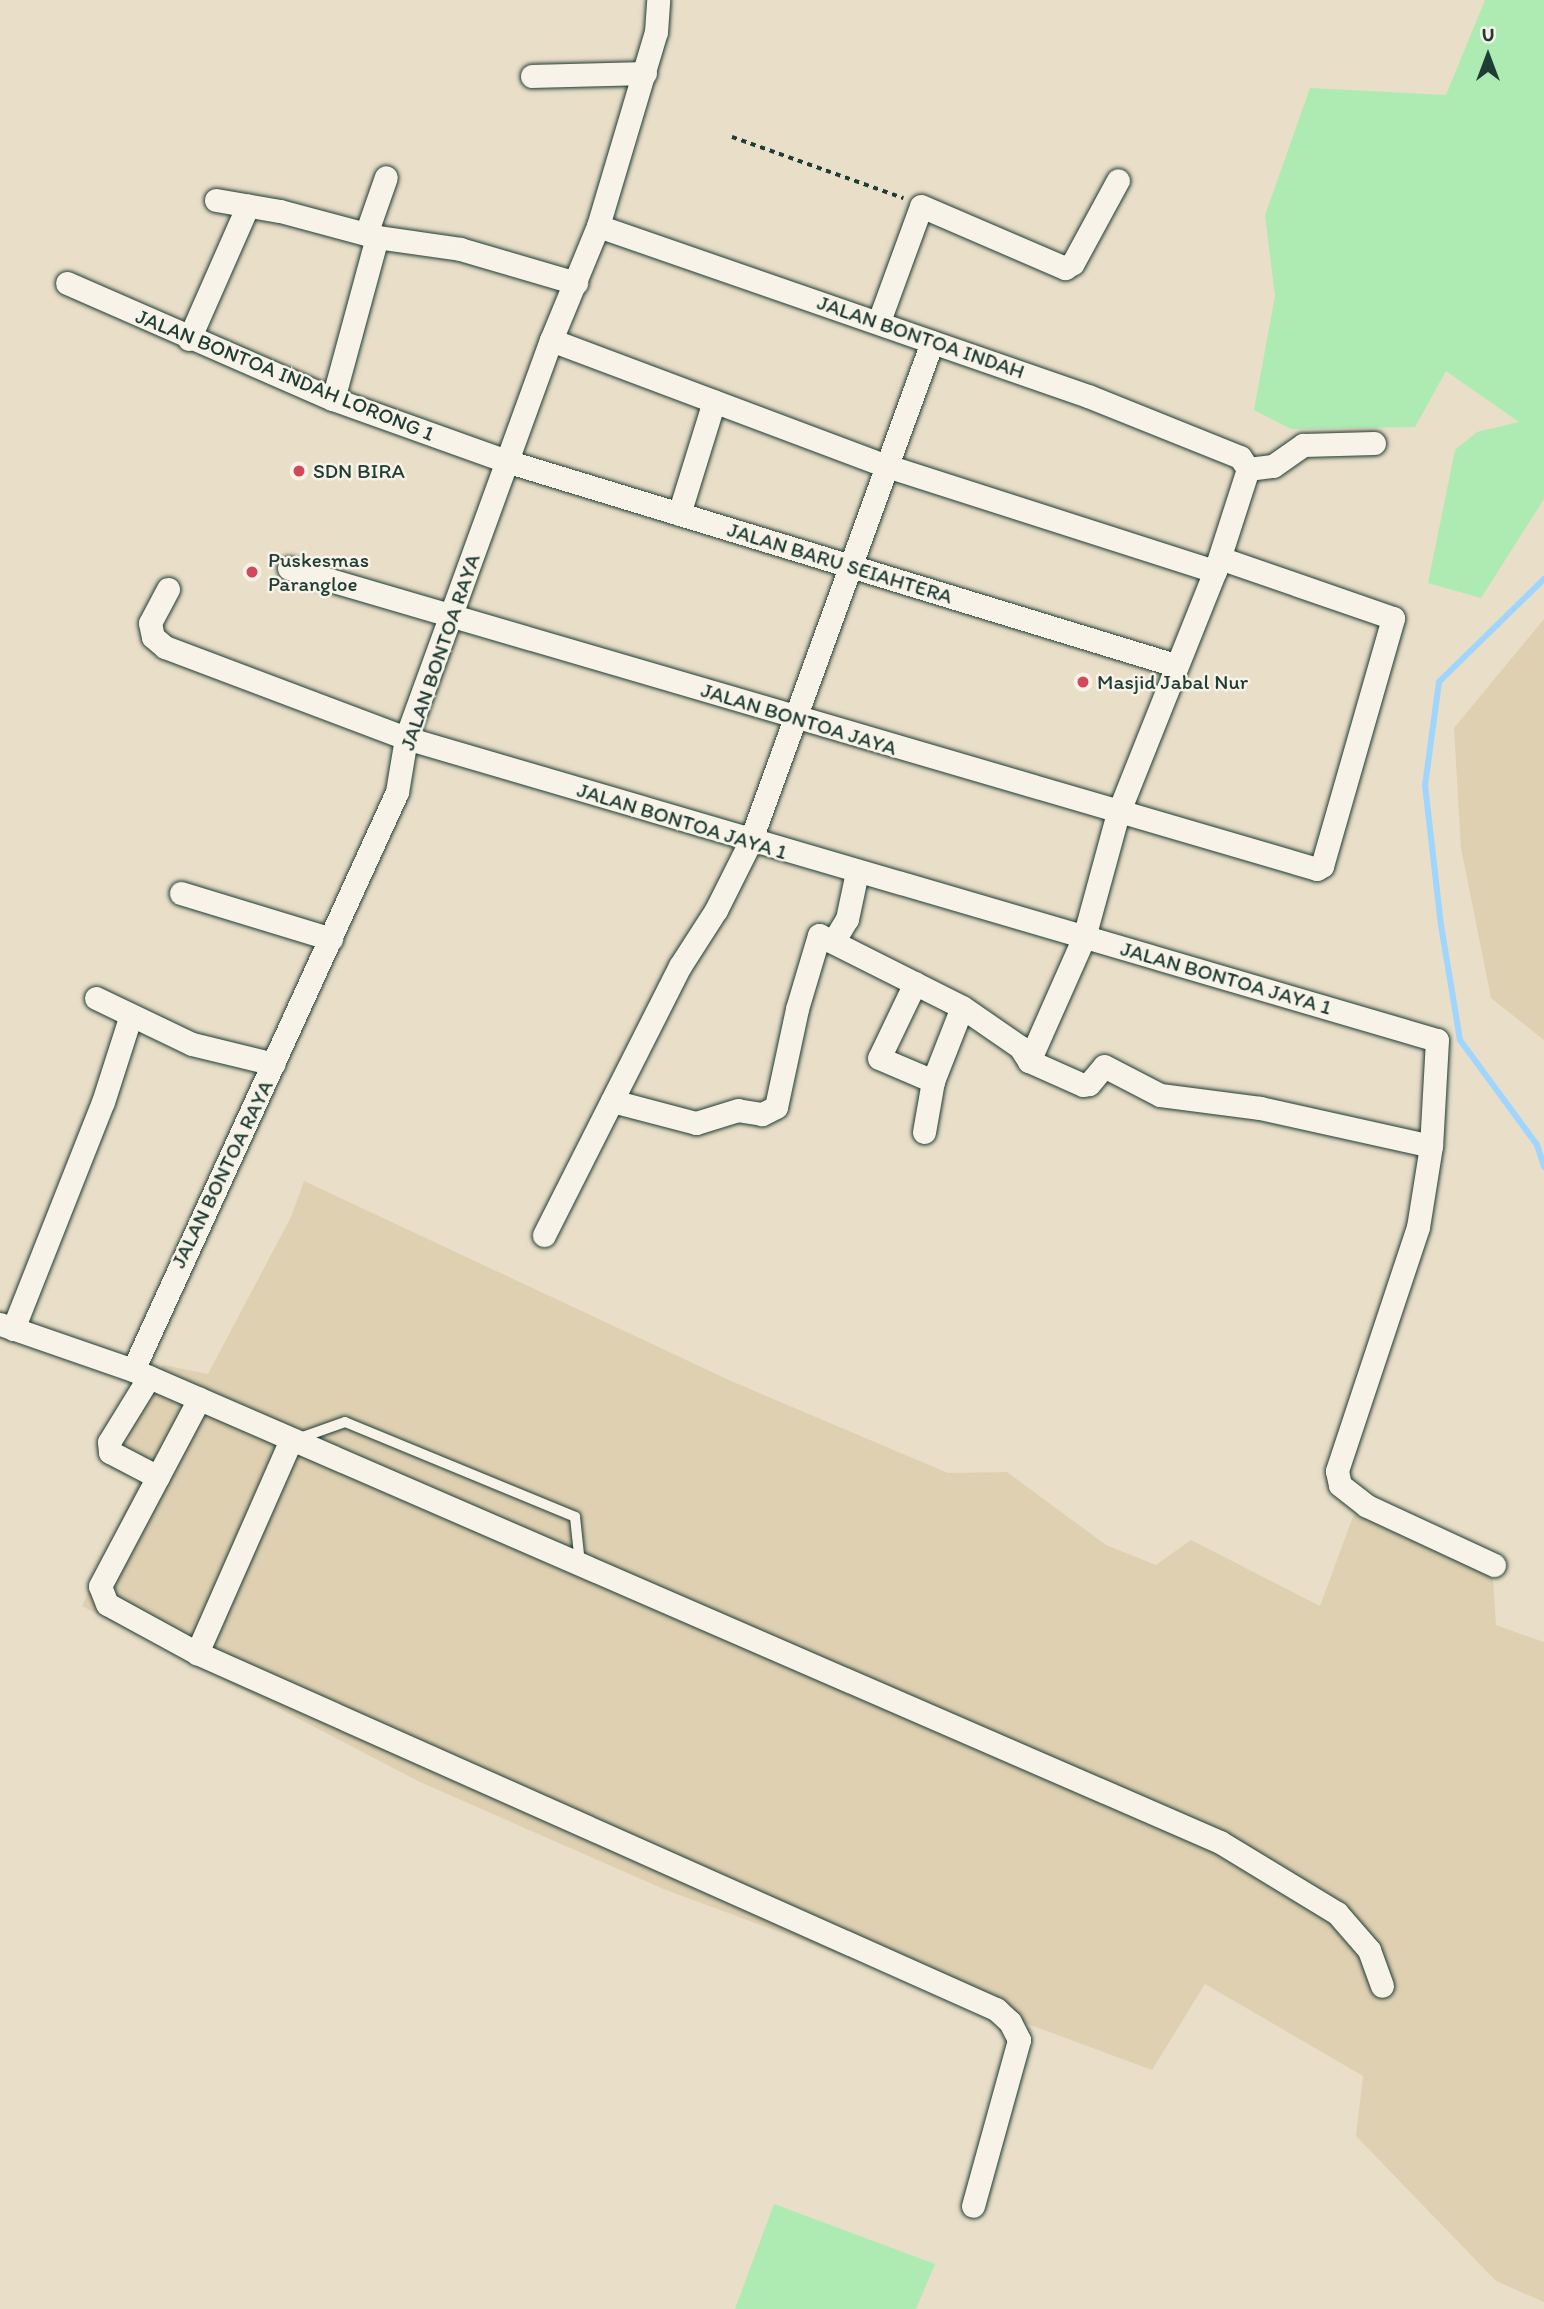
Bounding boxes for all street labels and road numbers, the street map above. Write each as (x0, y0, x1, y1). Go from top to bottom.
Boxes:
street label: JALAN BONTOA INDAH (814, 290, 1028, 384)
street label: JALAN BONTOA INDAH LORONG 1 (132, 304, 438, 446)
street label: JALAN BARU SEIAHTERA (726, 517, 954, 609)
street label: JALAN BONTOA RAYA (395, 551, 485, 753)
street label: JALAN BONTOA JAYA (698, 677, 900, 761)
street label: JALAN BONTOA JAYA 1 (574, 777, 790, 865)
street label: JALAN BONTOA JAYA 1 (1118, 936, 1334, 1020)
street label: JALAN BONTOA RAYA (166, 1076, 278, 1272)

